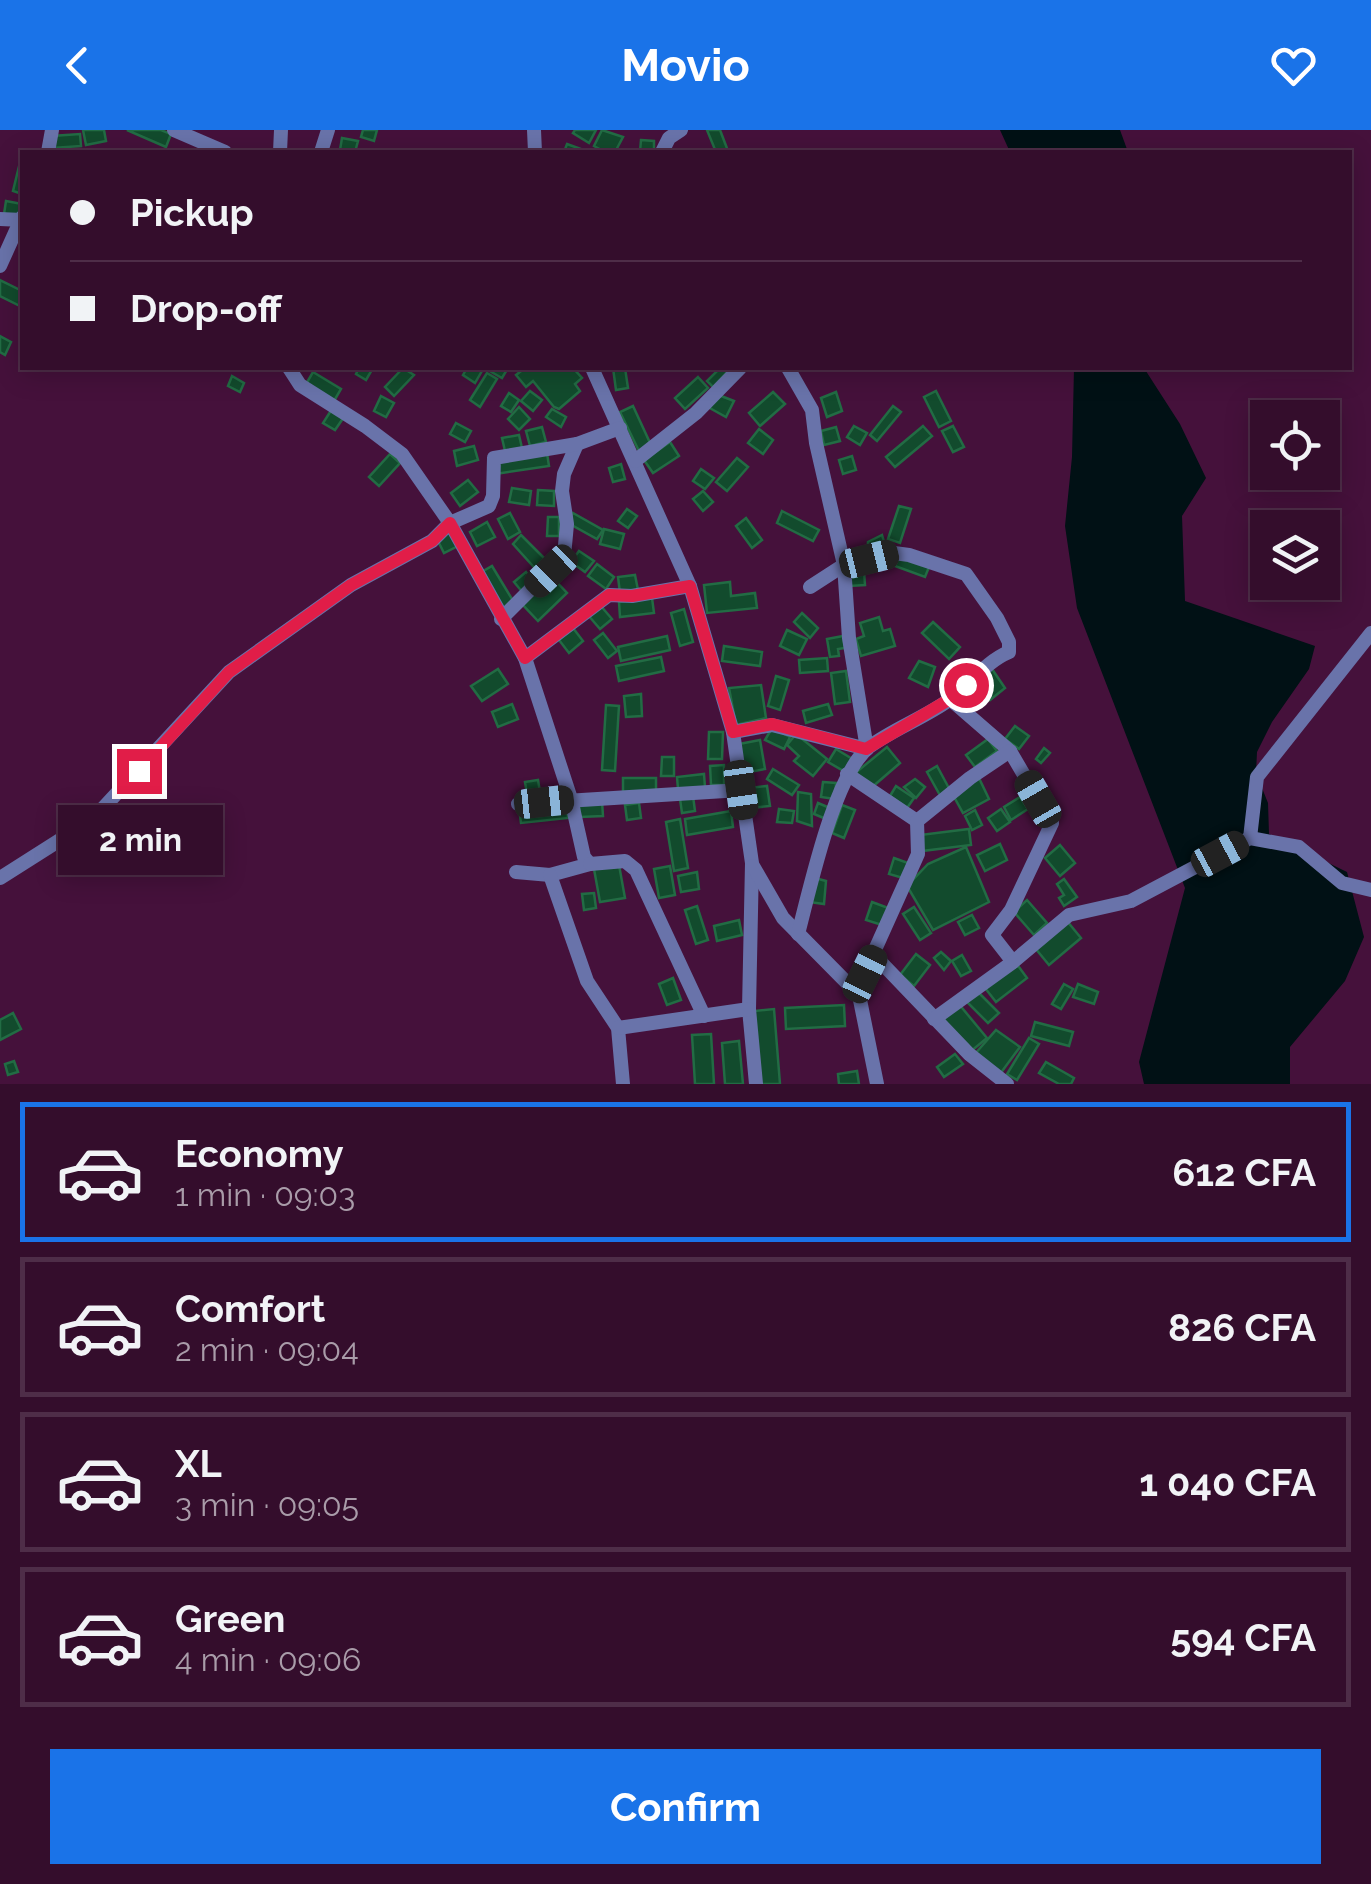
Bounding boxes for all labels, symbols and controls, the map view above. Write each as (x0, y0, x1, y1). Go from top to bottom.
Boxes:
icon: back (50, 38, 105, 93)
icon: heart (1266, 38, 1321, 93)
text: Movio (621, 39, 750, 92)
text: Pickup (130, 190, 254, 235)
text: Drop-off (130, 286, 282, 331)
map controls (1250, 400, 1340, 600)
button: locate (1250, 400, 1340, 490)
button: layers (1250, 510, 1340, 600)
car (836, 537, 902, 581)
car (519, 539, 583, 603)
route start (944, 663, 989, 708)
route end (117, 749, 162, 794)
car (722, 758, 760, 822)
car (1010, 766, 1066, 832)
car (513, 784, 575, 820)
callout: 2 min (56, 806, 222, 876)
text: 2 min (99, 821, 182, 858)
car (1186, 827, 1254, 881)
car (838, 940, 892, 1008)
icon: car (55, 1127, 145, 1217)
text: Economy (175, 1131, 344, 1176)
text: 612 CFA (1172, 1150, 1316, 1195)
text: 1 min · 09:03 (175, 1176, 355, 1213)
icon: car (55, 1282, 145, 1372)
text: Comfort (175, 1286, 325, 1331)
text: 826 CFA (1168, 1305, 1316, 1350)
text: 2 min · 09:04 (175, 1331, 359, 1368)
icon: car (55, 1437, 145, 1527)
text: XL (175, 1441, 222, 1486)
text: 1 040 CFA (1139, 1460, 1316, 1505)
text: 3 min · 09:05 (175, 1486, 359, 1523)
icon: car (55, 1592, 145, 1682)
text: Green (175, 1596, 285, 1641)
text: 594 CFA (1170, 1615, 1316, 1660)
text: 4 min · 09:06 (175, 1641, 361, 1678)
button: Confirm (50, 1749, 1321, 1864)

